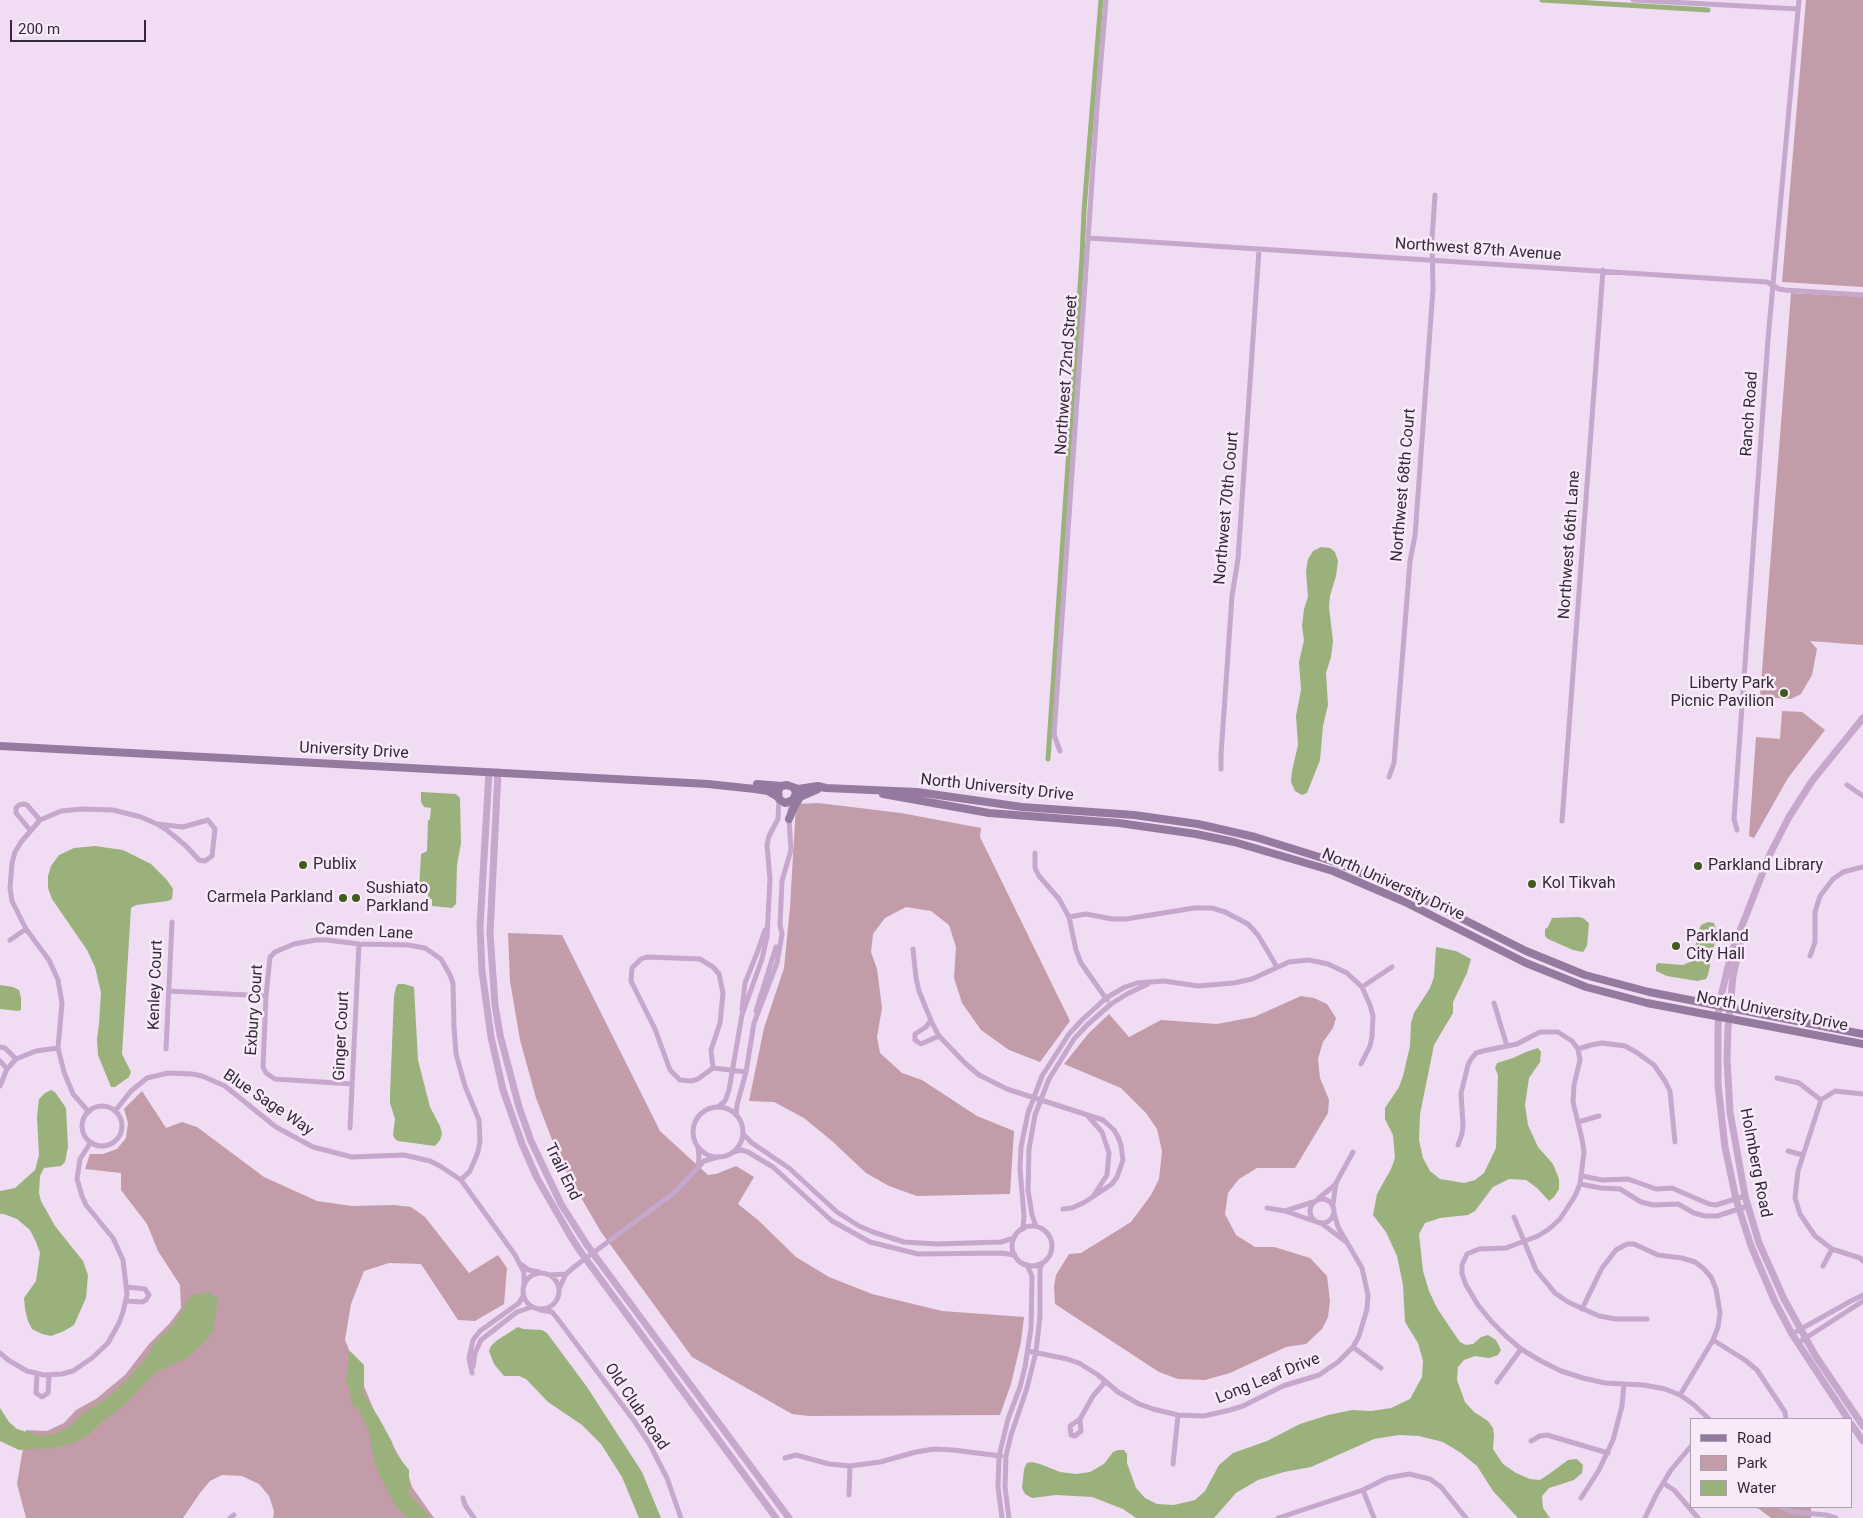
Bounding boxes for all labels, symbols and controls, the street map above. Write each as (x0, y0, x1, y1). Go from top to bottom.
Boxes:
scale bar (12, 10, 149, 42)
text: 200 m (18, 20, 60, 38)
street label: Northwest 87th Avenue (1394, 235, 1562, 265)
street label: Northwest 72nd Street (1052, 294, 1082, 456)
street label: Ranch Road (1737, 371, 1763, 457)
street label: Northwest 68th Court (1388, 408, 1420, 562)
street label: Northwest 70th Court (1211, 431, 1243, 585)
street label: Northwest 66th Lane (1555, 470, 1585, 620)
place label: Liberty Park Picnic Pavilion (1671, 674, 1774, 712)
marker: Liberty Park Picnic Pavilion (1778, 687, 1790, 699)
street label: University Drive (299, 739, 409, 763)
street label: North University Drive (919, 770, 1075, 806)
street label: North University Drive (1319, 845, 1467, 925)
place label: Publix (313, 855, 357, 875)
place label: Parkland Library (1708, 856, 1823, 876)
marker: Publix (297, 859, 309, 871)
marker: Parkland Library (1692, 860, 1704, 872)
place label: Kol Tikvah (1542, 874, 1616, 894)
marker: Kol Tikvah (1526, 878, 1538, 890)
place label: Sushiato Parkland (366, 879, 429, 917)
place label: Carmela Parkland (207, 888, 333, 908)
marker: Carmela Parkland (337, 892, 349, 904)
marker: Sushiato Parkland (350, 892, 362, 904)
street label: Camden Lane (315, 920, 413, 944)
place label: Parkland City Hall (1686, 927, 1749, 965)
street label: Kenley Court (145, 940, 167, 1030)
marker: Parkland City Hall (1670, 940, 1682, 952)
street label: Exbury Court (242, 964, 268, 1056)
street label: North University Drive (1695, 988, 1849, 1036)
street label: Ginger Court (330, 991, 354, 1081)
street label: Blue Sage Way (219, 1066, 317, 1140)
street label: Holmberg Road (1735, 1107, 1775, 1219)
street label: Trail End (540, 1140, 584, 1204)
street label: Long Leaf Drive (1213, 1349, 1323, 1409)
street label: Old Club Road (600, 1360, 672, 1454)
legend (1690, 1418, 1853, 1508)
text: Road (1737, 1429, 1771, 1447)
text: Park (1737, 1454, 1767, 1472)
text: Water (1737, 1479, 1776, 1497)

